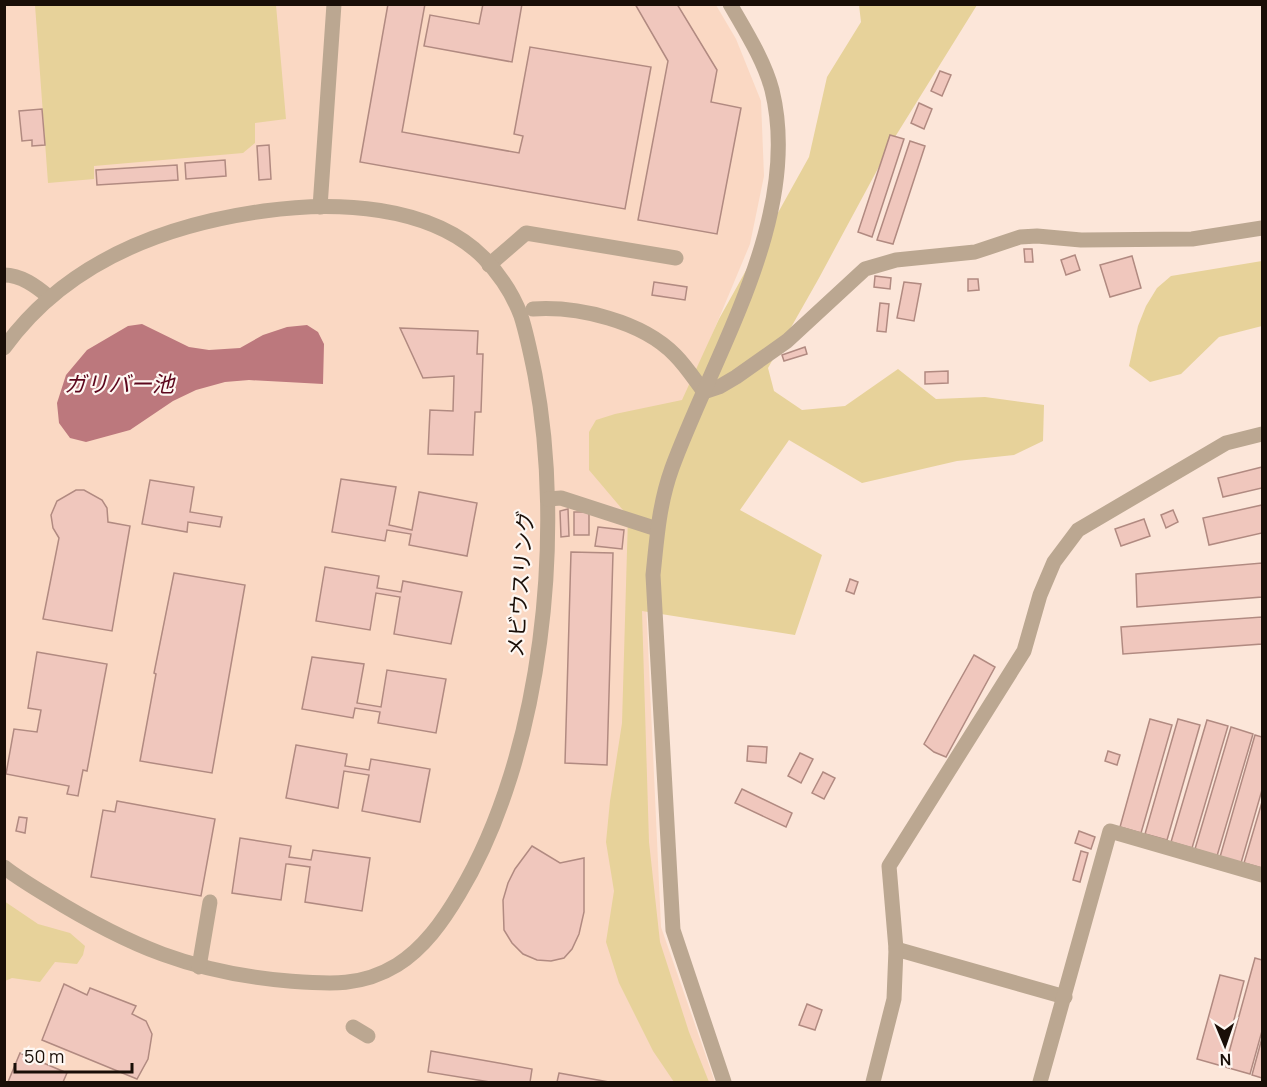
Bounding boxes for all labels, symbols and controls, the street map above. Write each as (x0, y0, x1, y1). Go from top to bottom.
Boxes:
water label: ガリバー池 (64, 369, 176, 399)
street label: メビウスリング (501, 510, 539, 658)
north arrow (1195, 1015, 1255, 1075)
scale bar (15, 1036, 132, 1074)
text: 50 m (24, 1044, 64, 1068)
text: N (1219, 1049, 1232, 1071)

